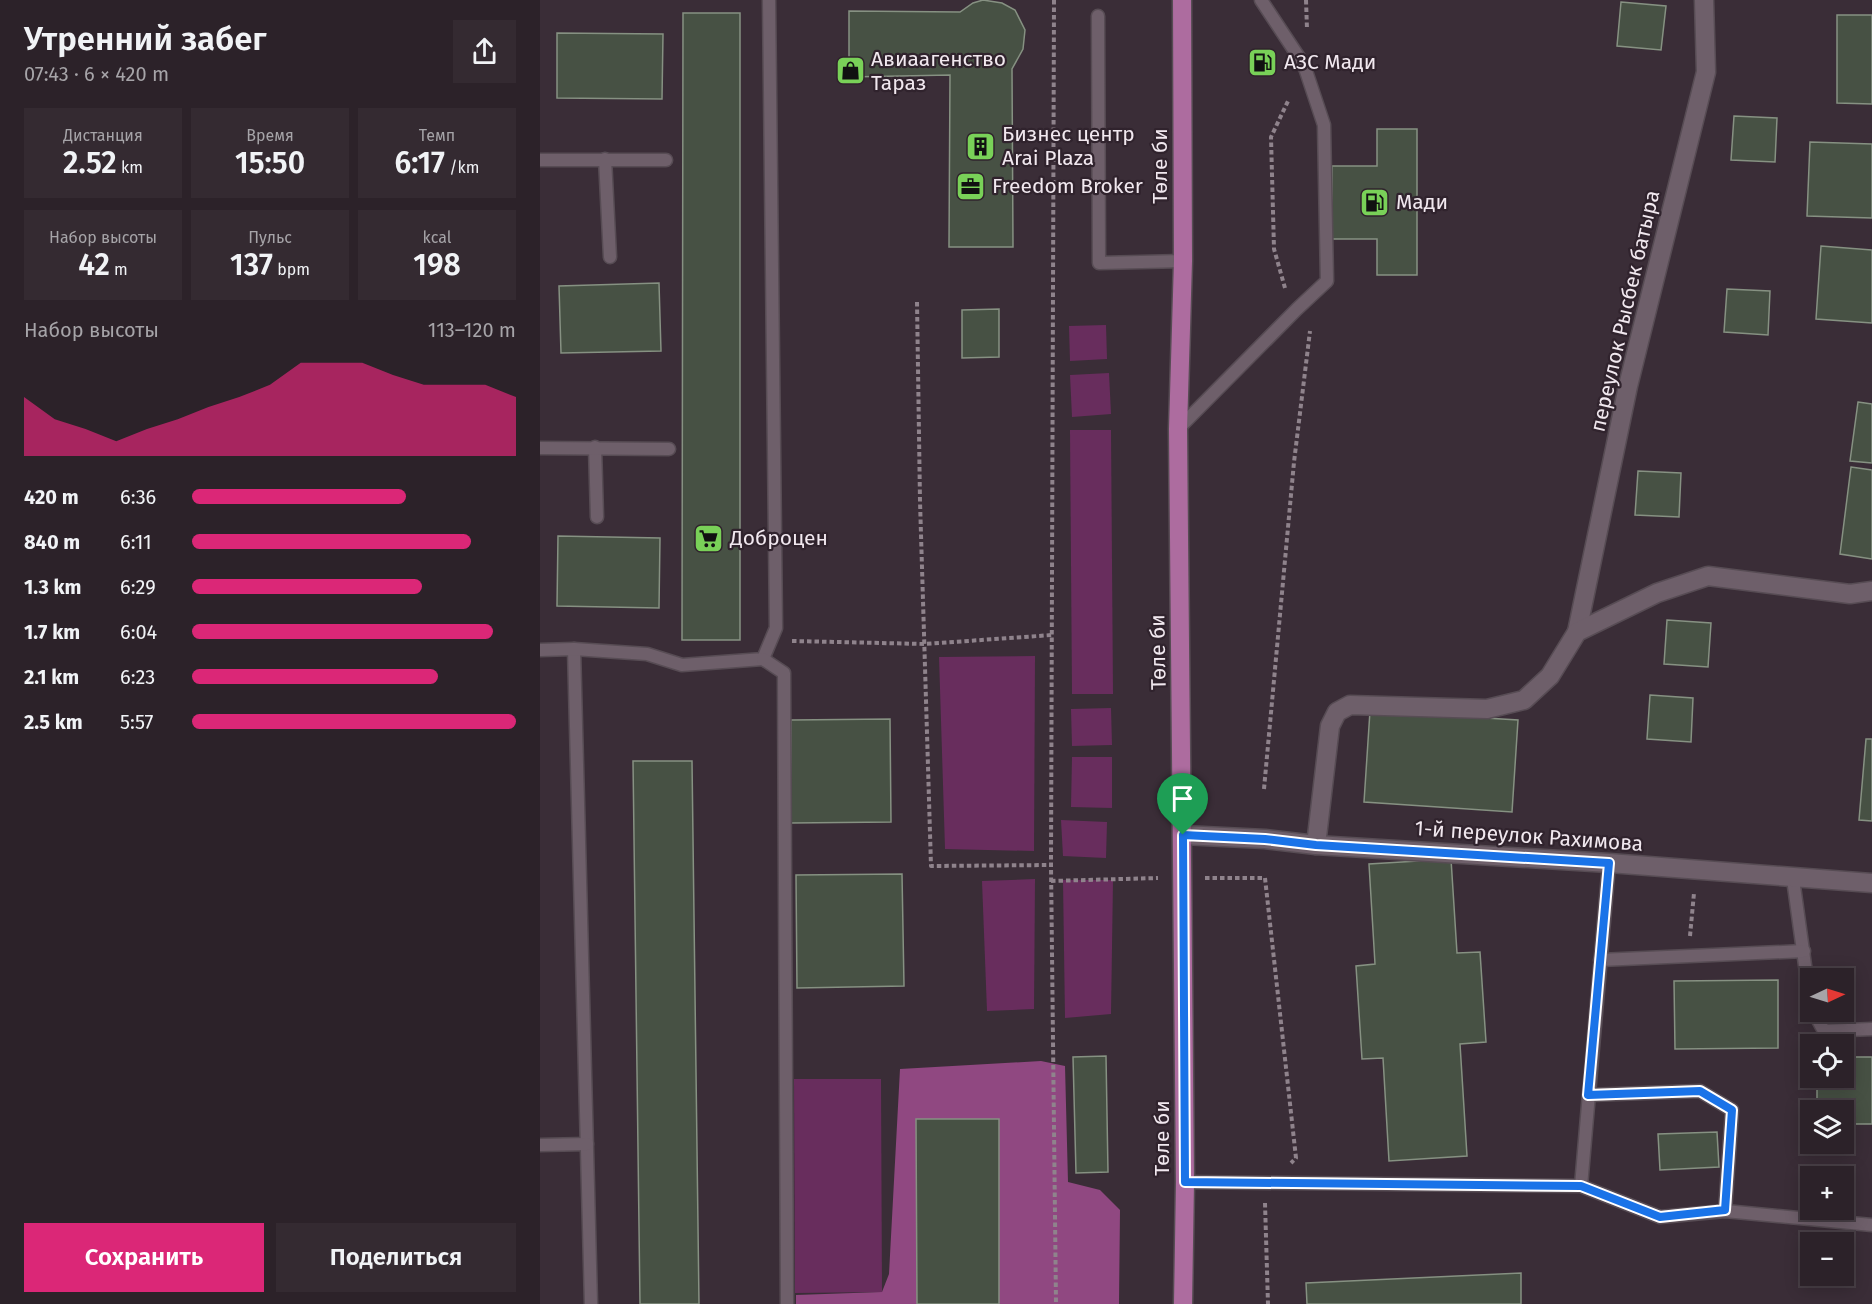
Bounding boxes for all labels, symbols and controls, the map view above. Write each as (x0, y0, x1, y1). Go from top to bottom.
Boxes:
text: Утренний забег (24, 19, 267, 59)
button: share (453, 20, 516, 83)
place label: Авиаагенство Тараз (871, 46, 1006, 96)
fuel station icon: АЗС Мади (1247, 46, 1279, 78)
place label: АЗС Мади (1284, 49, 1376, 75)
shop icon: Авиаагенство Тараз (834, 55, 866, 87)
text: 07:43 · 6 × 420 m (24, 62, 169, 86)
place label: Бизнес центр Arai Plaza (1002, 121, 1135, 171)
text: Дистанция (63, 126, 143, 145)
text: Время (246, 126, 294, 145)
text: Темп (419, 126, 455, 145)
street label: Төле би (1147, 128, 1173, 204)
building icon: Бизнес центр Arai Plaza (965, 130, 997, 162)
text: 2.52 (63, 145, 117, 181)
text: 15:50 (235, 145, 305, 181)
text: 6:17 (395, 145, 445, 181)
text: km (117, 158, 143, 177)
text: /km (445, 158, 479, 177)
office icon: Freedom Broker (955, 170, 987, 202)
place label: Freedom Broker (992, 173, 1143, 199)
fuel station icon: Мади (1359, 186, 1391, 218)
street label: переулок Рысбек батыра (1585, 188, 1665, 434)
place label: Мади (1396, 189, 1448, 215)
text: Набор высоты (49, 228, 157, 247)
text: Пульс (248, 228, 292, 247)
text: kcal (423, 228, 451, 247)
text: 42 (78, 247, 110, 283)
text: 137 (230, 247, 273, 283)
text: 198 (413, 247, 461, 283)
text: m (110, 260, 128, 279)
text: bpm (273, 260, 310, 279)
text: Набор высоты (24, 318, 159, 342)
text: 113–120 m (428, 318, 516, 342)
text: 420 m (24, 485, 79, 509)
text: 6:36 (120, 485, 156, 509)
supermarket icon: Доброцен (693, 522, 725, 554)
place label: Доброцен (729, 525, 828, 551)
text: 840 m (24, 530, 80, 554)
text: 6:11 (120, 530, 152, 554)
text: 1.3 km (24, 575, 81, 599)
text: 6:29 (120, 575, 156, 599)
street label: Төле би (1144, 614, 1172, 690)
text: 1.7 km (24, 620, 80, 644)
text: 6:04 (120, 620, 157, 644)
text: 2.1 km (24, 665, 79, 689)
text: 6:23 (120, 665, 155, 689)
text: 2.5 km (24, 710, 83, 734)
text: 5:57 (120, 710, 153, 734)
pin (1157, 773, 1208, 835)
icon: arrive (1166, 782, 1199, 815)
street label: 1-й переулок Рахимова (1414, 815, 1644, 857)
north arrow (1800, 968, 1854, 1022)
map controls (1800, 968, 1854, 1286)
button: locate (1800, 1034, 1854, 1088)
street label: Төле би (1149, 1100, 1175, 1176)
button: layers (1800, 1100, 1854, 1154)
button: + (1800, 1166, 1854, 1220)
button: Сохранить (24, 1223, 264, 1292)
button: Поделиться (276, 1223, 516, 1292)
button: − (1800, 1232, 1854, 1286)

